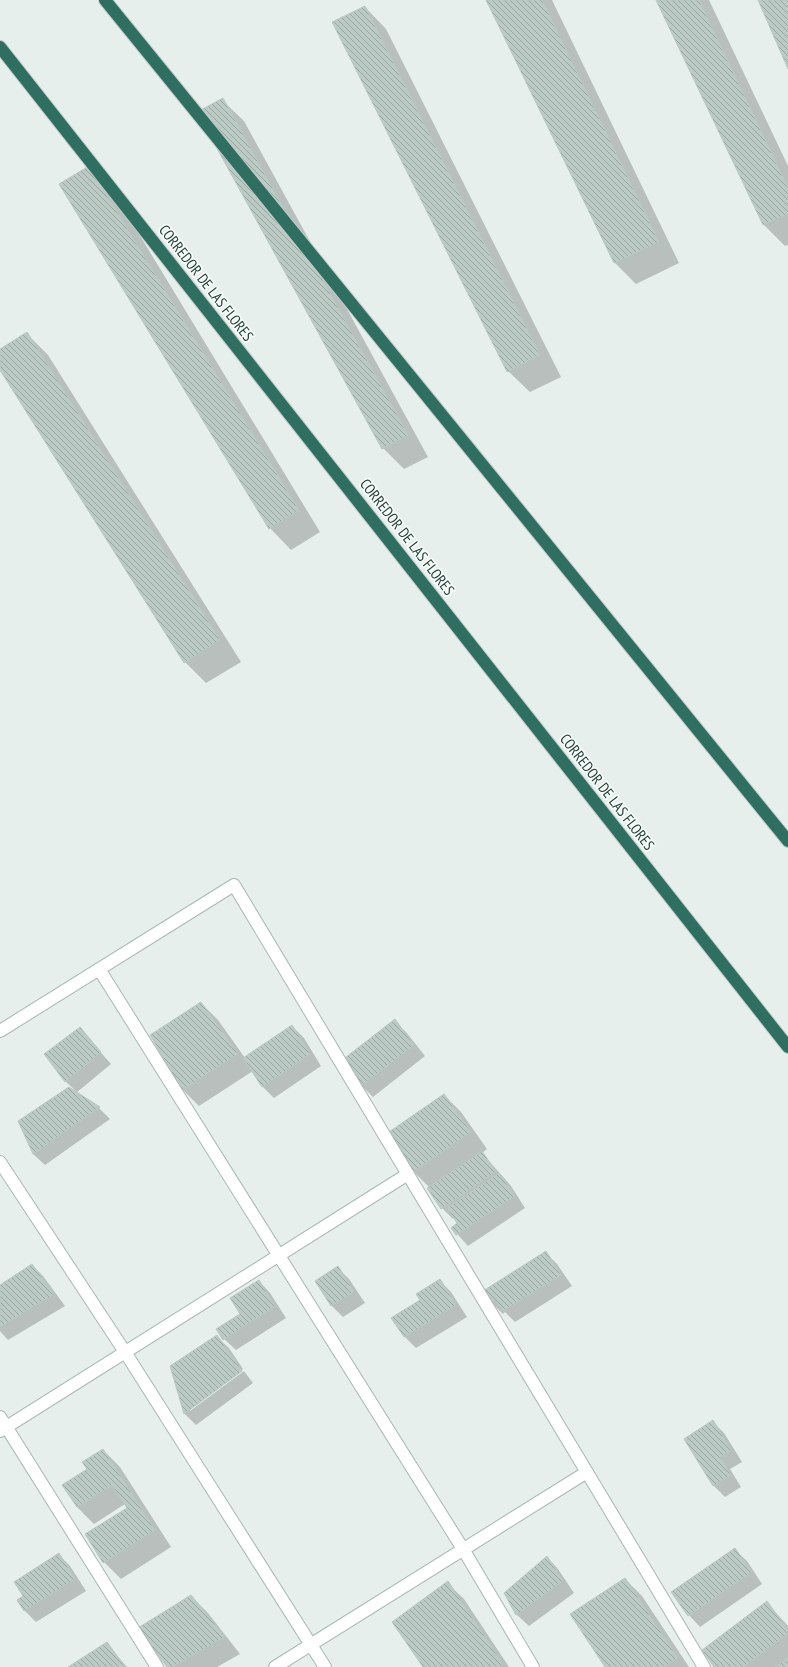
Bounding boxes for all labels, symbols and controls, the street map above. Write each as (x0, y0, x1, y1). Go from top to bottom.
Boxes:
street label: CORREDOR DE LAS FLORES (155, 221, 258, 345)
street label: CORREDOR DE LAS FLORES (356, 475, 459, 599)
street label: CORREDOR DE LAS FLORES (556, 730, 659, 854)

